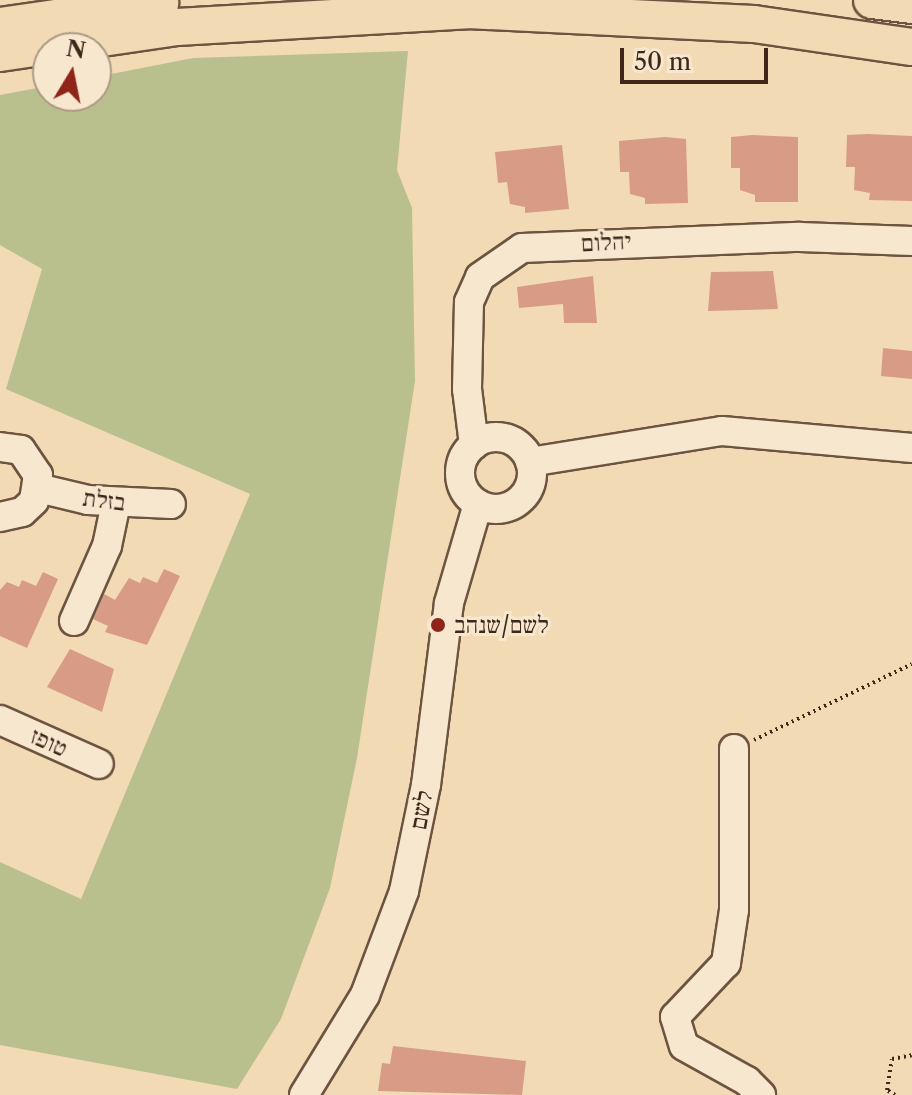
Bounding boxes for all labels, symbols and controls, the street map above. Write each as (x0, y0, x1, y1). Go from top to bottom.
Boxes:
north arrow (32, 32, 112, 112)
scale bar (624, 32, 772, 82)
text: N (64, 35, 88, 65)
text: 50 m (634, 47, 691, 76)
street label: יהלום (580, 226, 632, 258)
street label: בזלת (81, 483, 127, 517)
place label: לשם/שנהב (454, 611, 549, 639)
marker: לשם/שנהב (429, 616, 447, 634)
street label: טופז (26, 721, 72, 763)
street label: לשם (403, 788, 439, 832)

